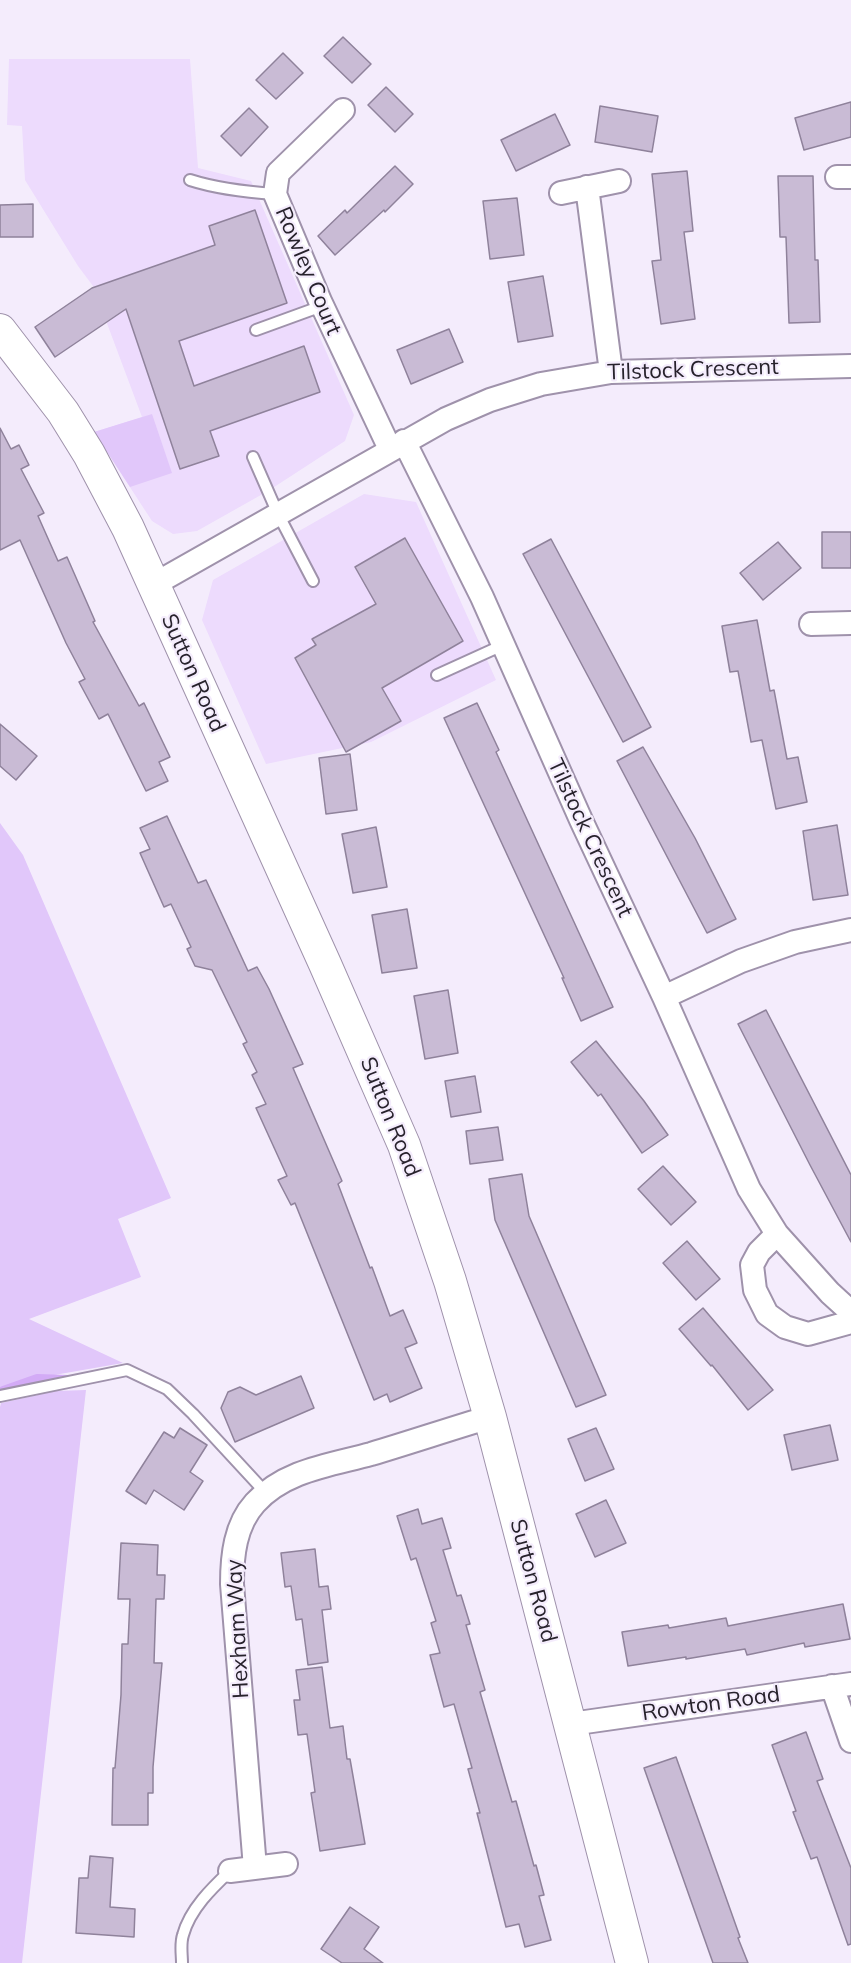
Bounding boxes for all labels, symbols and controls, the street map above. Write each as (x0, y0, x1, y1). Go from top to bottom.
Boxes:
street label: Rowley Court (269, 203, 347, 339)
street label: Tilstock Crescent (607, 354, 779, 386)
street label: Sutton Road (155, 610, 231, 736)
street label: Tilstock Crescent (542, 755, 638, 921)
street label: Sutton Road (354, 1053, 426, 1181)
street label: Sutton Road (504, 1516, 562, 1646)
street label: Hexham Way (221, 1559, 255, 1699)
street label: Rowton Road (640, 1681, 782, 1727)

